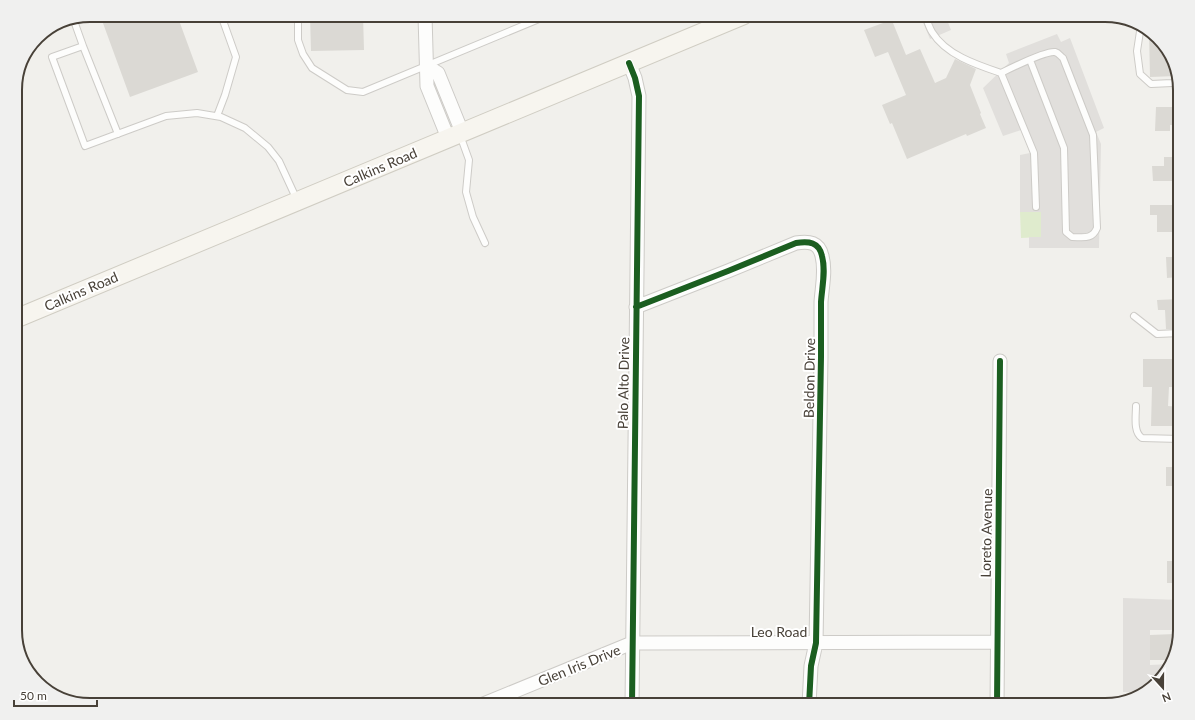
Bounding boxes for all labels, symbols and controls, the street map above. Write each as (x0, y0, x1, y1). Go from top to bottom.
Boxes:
street label: Calkins Road (340, 144, 420, 190)
street label: Calkins Road (41, 268, 121, 314)
street label: Palo Alto Drive (614, 337, 632, 429)
street label: Beldon Drive (800, 338, 818, 418)
street label: Loreto Avenue (977, 488, 995, 578)
street label: Leo Road (751, 623, 807, 640)
street label: Glen Iris Drive (535, 641, 623, 689)
north arrow (1143, 668, 1183, 708)
scale bar (14, 682, 97, 708)
text: 50 m (20, 688, 47, 703)
text: N (1160, 690, 1173, 705)

